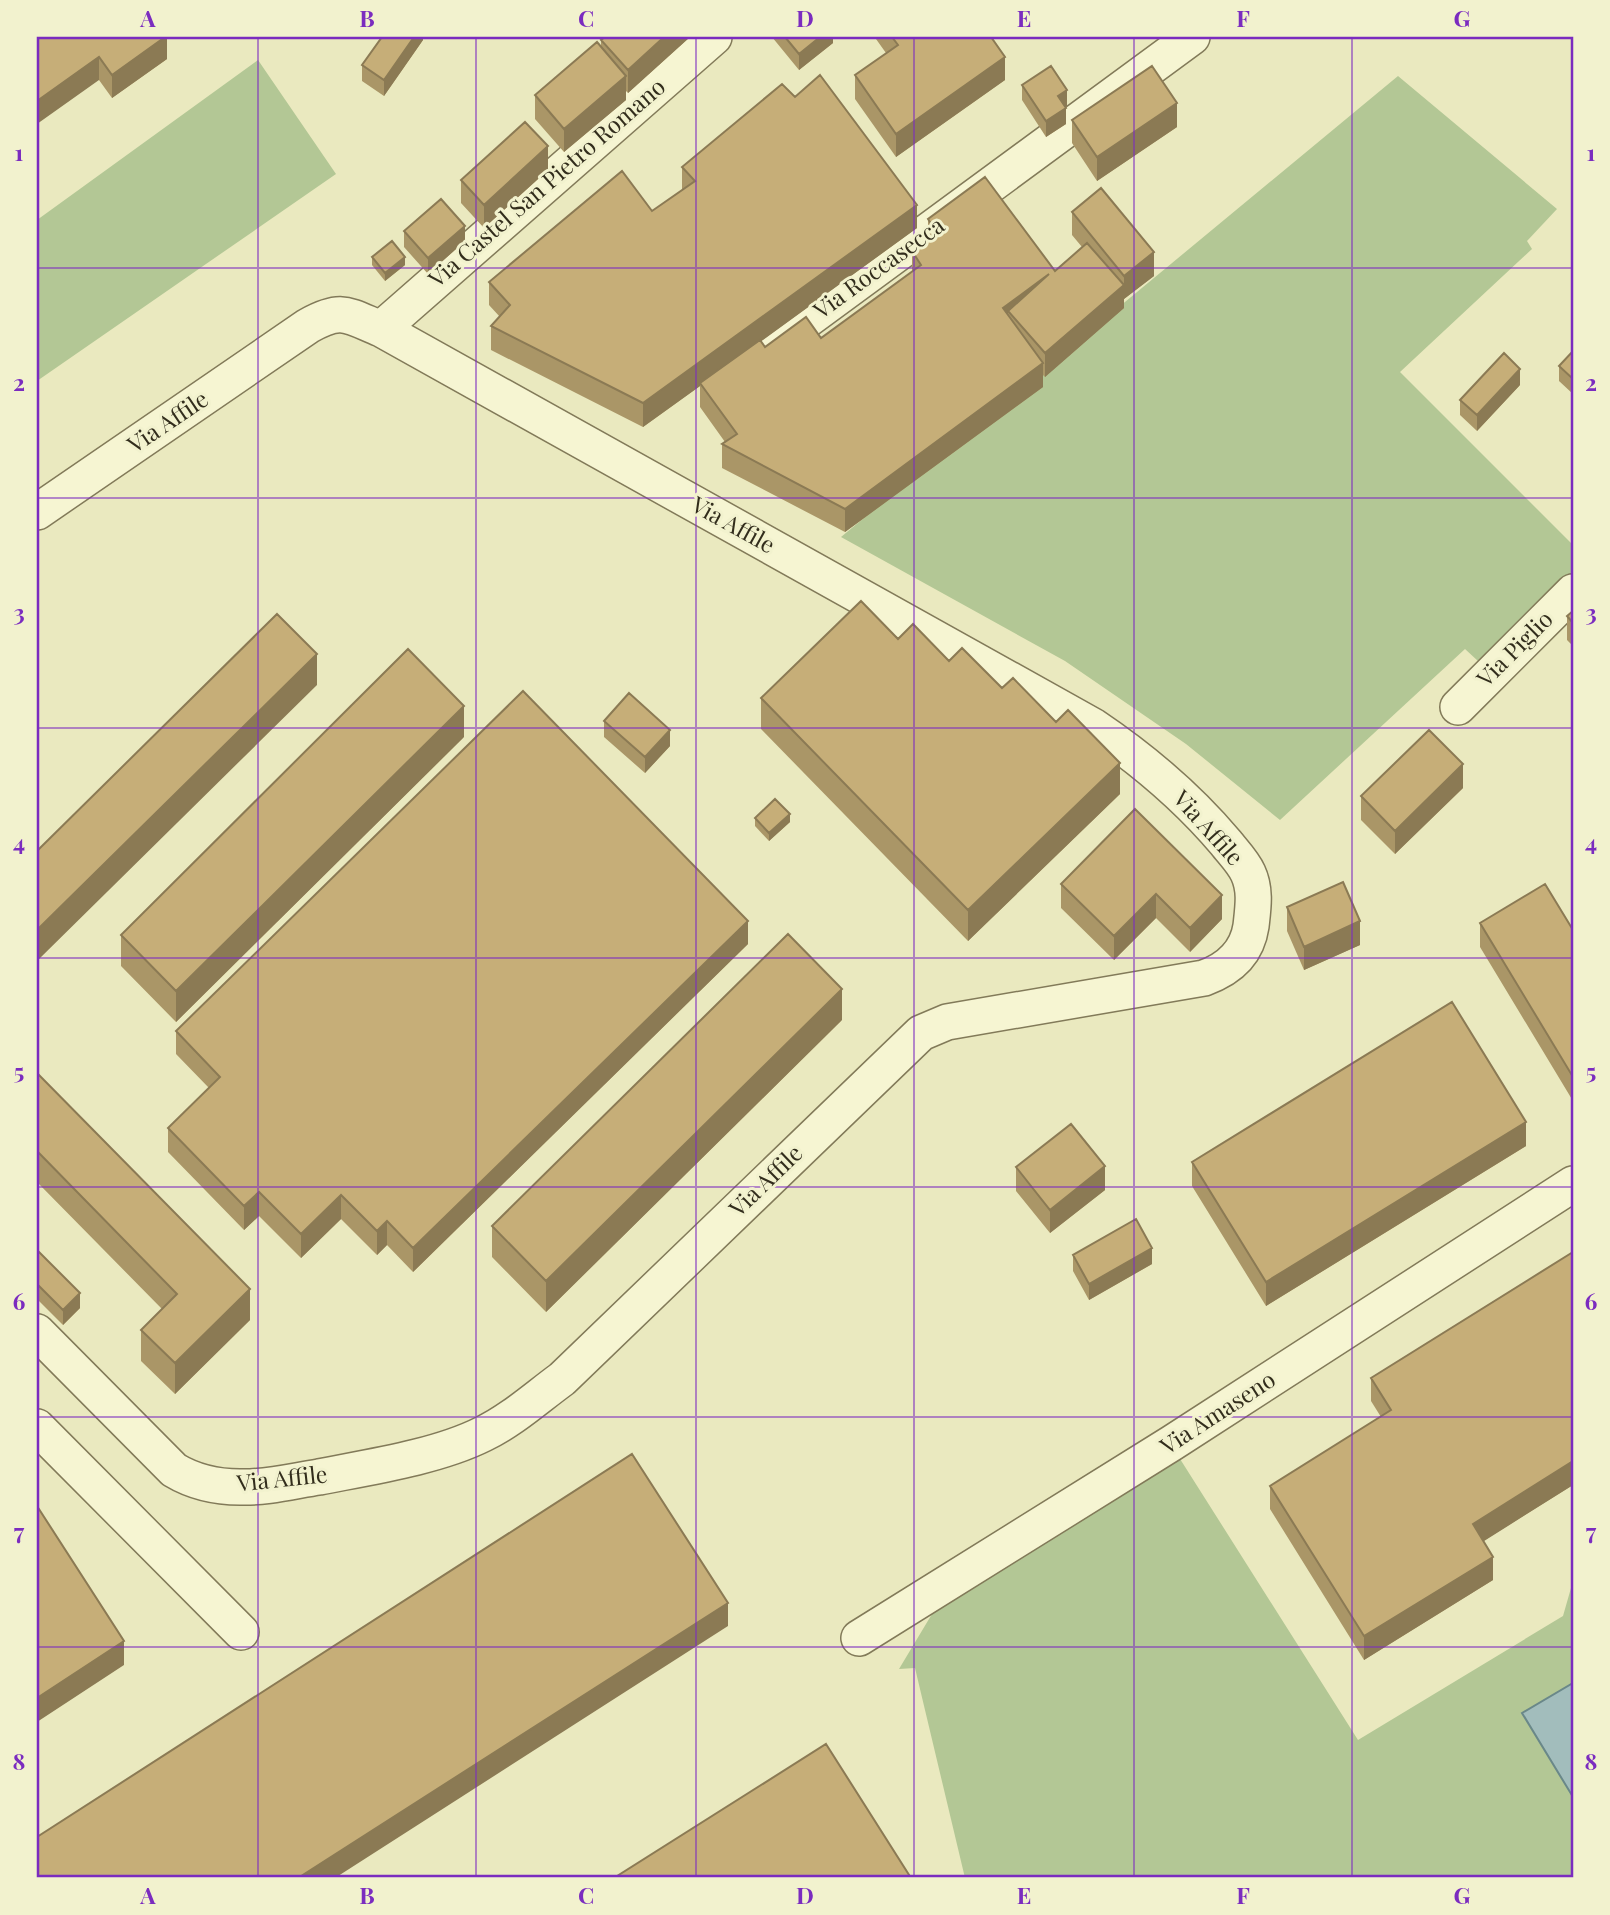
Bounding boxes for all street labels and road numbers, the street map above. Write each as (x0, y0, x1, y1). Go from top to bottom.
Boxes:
street label: Via Castel San Pietro Romano (420, 70, 671, 294)
street label: Via Roccasecca (806, 209, 950, 325)
street label: Via Affile (120, 383, 213, 460)
street label: Via Affile (686, 488, 781, 559)
street label: Via Piglio (1468, 603, 1559, 693)
street label: Via Affile (1167, 782, 1251, 871)
street label: Via Affile (721, 1137, 808, 1223)
street label: Via Amaseno (1153, 1363, 1281, 1461)
street label: Via Affile (234, 1457, 329, 1498)

